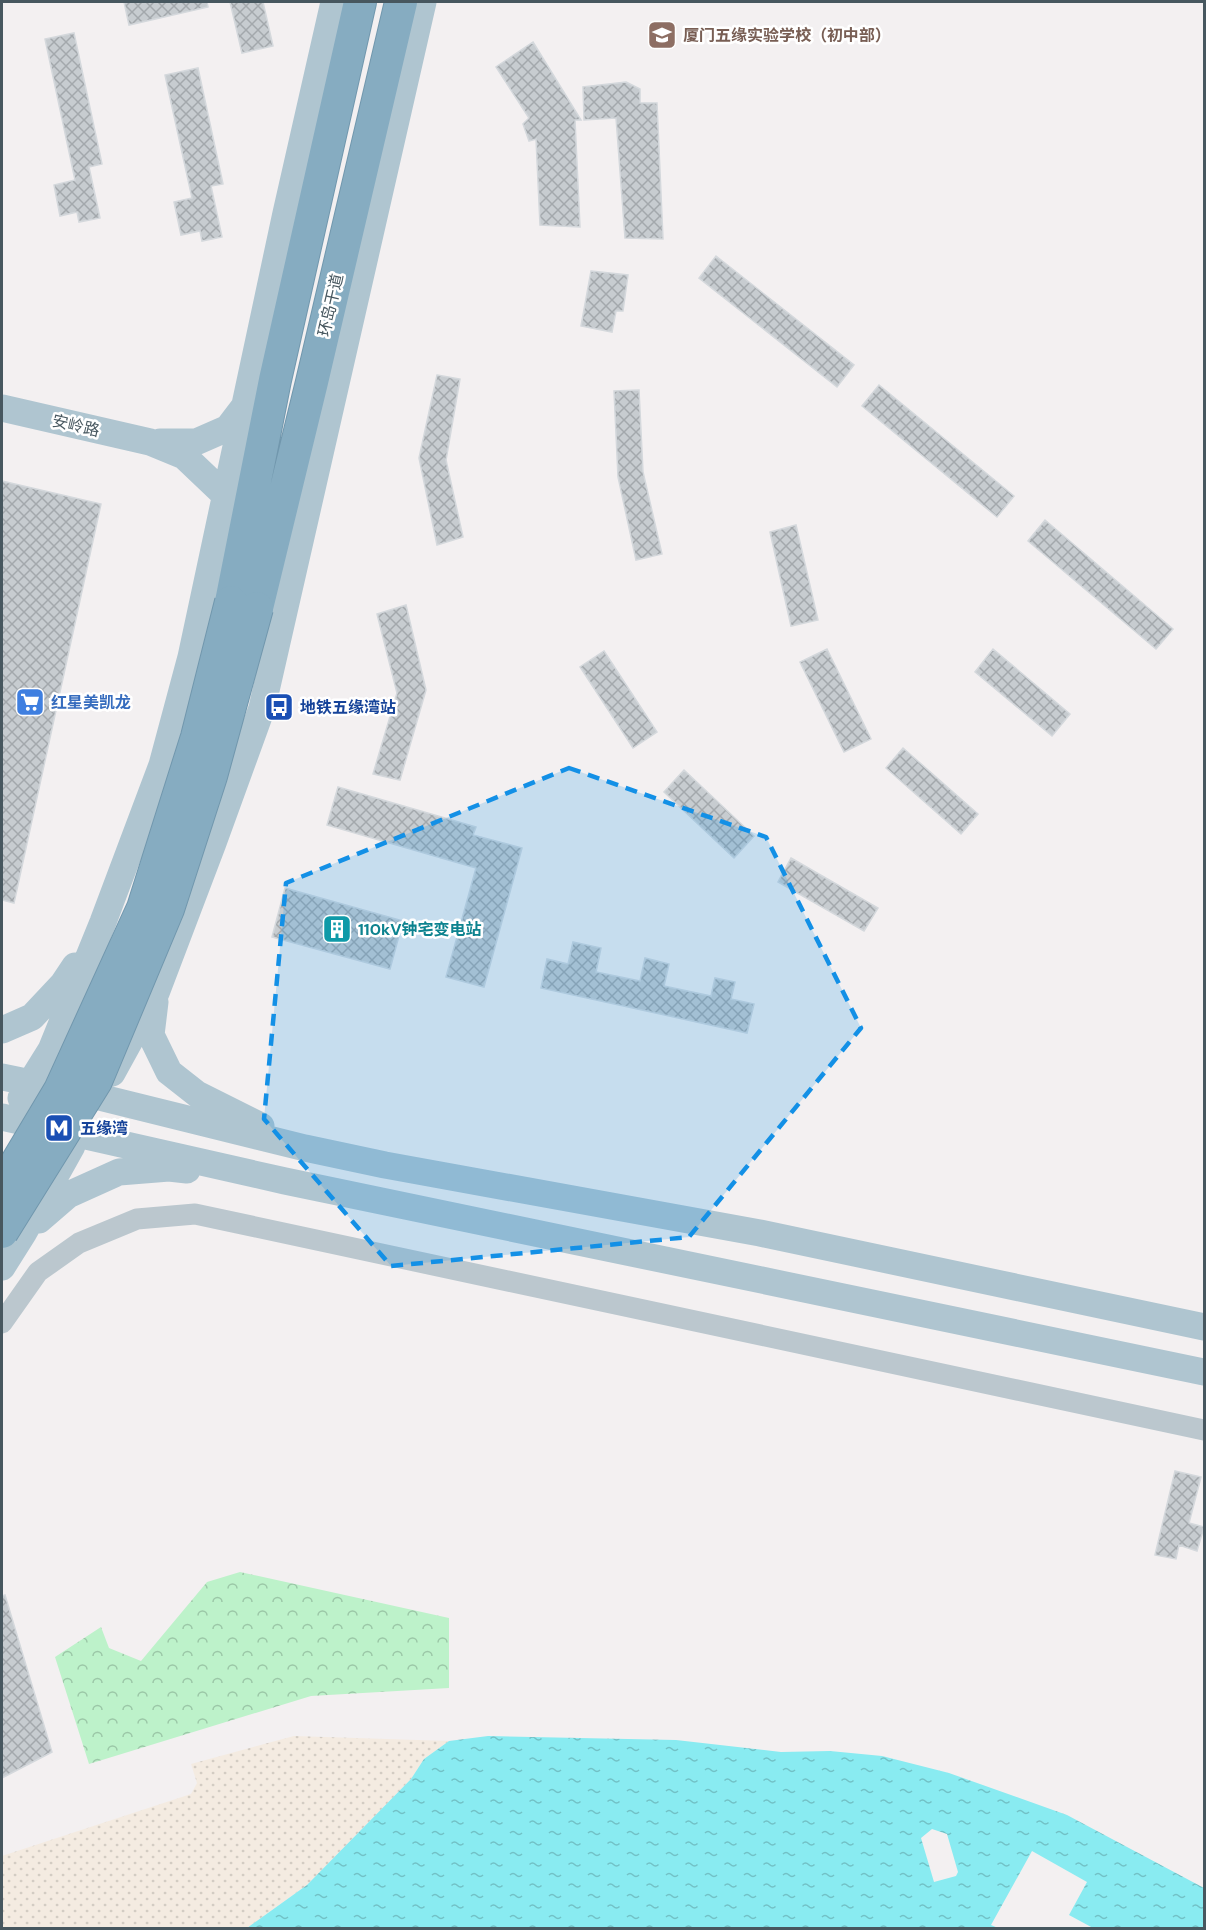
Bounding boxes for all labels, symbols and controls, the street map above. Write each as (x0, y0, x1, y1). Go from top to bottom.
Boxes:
school or university icon: 厦门五缘实验学校（初中部） (646, 19, 678, 51)
place label: 厦门五缘实验学校（初中部） (683, 25, 891, 46)
street label: 环岛干道 (313, 272, 348, 339)
street label: 安岭路 (50, 410, 102, 441)
supermarket icon: 红星美凯龙 (14, 686, 46, 718)
bus stop icon: 地铁五缘湾站 (263, 691, 295, 723)
place label: 红星美凯龙 (51, 692, 131, 713)
place label: 地铁五缘湾站 (300, 697, 396, 718)
building icon: 110kV钟宅变电站 (321, 913, 353, 945)
place label: 110kV钟宅变电站 (358, 919, 481, 940)
metro station icon: 五缘湾 (43, 1112, 75, 1144)
place label: 五缘湾 (80, 1118, 128, 1139)

